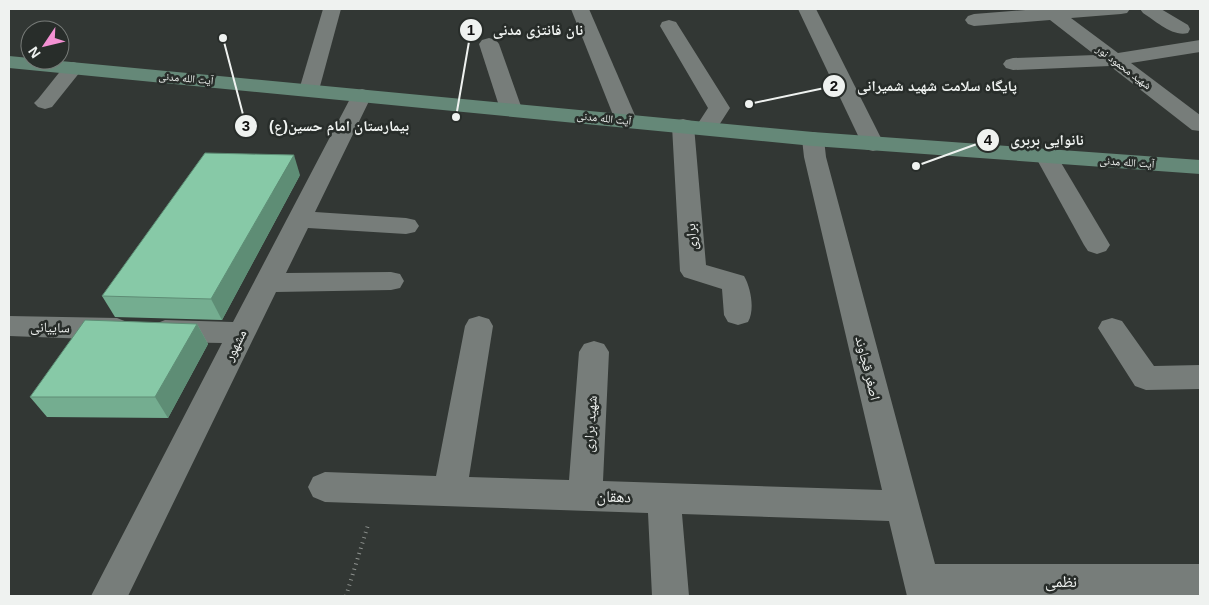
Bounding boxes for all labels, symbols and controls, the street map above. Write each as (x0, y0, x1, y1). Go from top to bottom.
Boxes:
callout: نان فانتزی مدنی (458, 15, 593, 45)
north arrow (20, 20, 70, 70)
text: 1 (467, 21, 475, 38)
text: نان فانتزی مدنی (493, 21, 583, 39)
street label: شهید محمود نور (1093, 42, 1154, 92)
text: N (25, 44, 44, 61)
street label: آیت الله مدنی (158, 70, 214, 87)
callout: پایگاه سلامت شهید شمیرانی (822, 71, 1027, 101)
text: 2 (830, 77, 838, 94)
text: پایگاه سلامت شهید شمیرانی (857, 77, 1017, 95)
street label: آیت الله مدنی (576, 109, 632, 128)
callout: بیمارستان امام حسین(ع) (234, 111, 419, 141)
text: 3 (242, 117, 250, 134)
text: بیمارستان امام حسین(ع) (269, 117, 409, 136)
callout: نانوایی بربری (976, 125, 1094, 155)
text: 4 (984, 131, 993, 148)
text: نانوایی بربری (1010, 131, 1084, 149)
street label: آیت الله مدنی (1099, 154, 1155, 171)
street label: براری (682, 223, 701, 251)
street label: ساییانی (30, 318, 70, 337)
street label: مشهور (220, 327, 251, 365)
street label: اصغر قجاوند (851, 334, 884, 402)
street label: شهید براری (580, 395, 601, 453)
street label: دهقان (596, 487, 631, 508)
street label: نظمی (1045, 573, 1077, 592)

